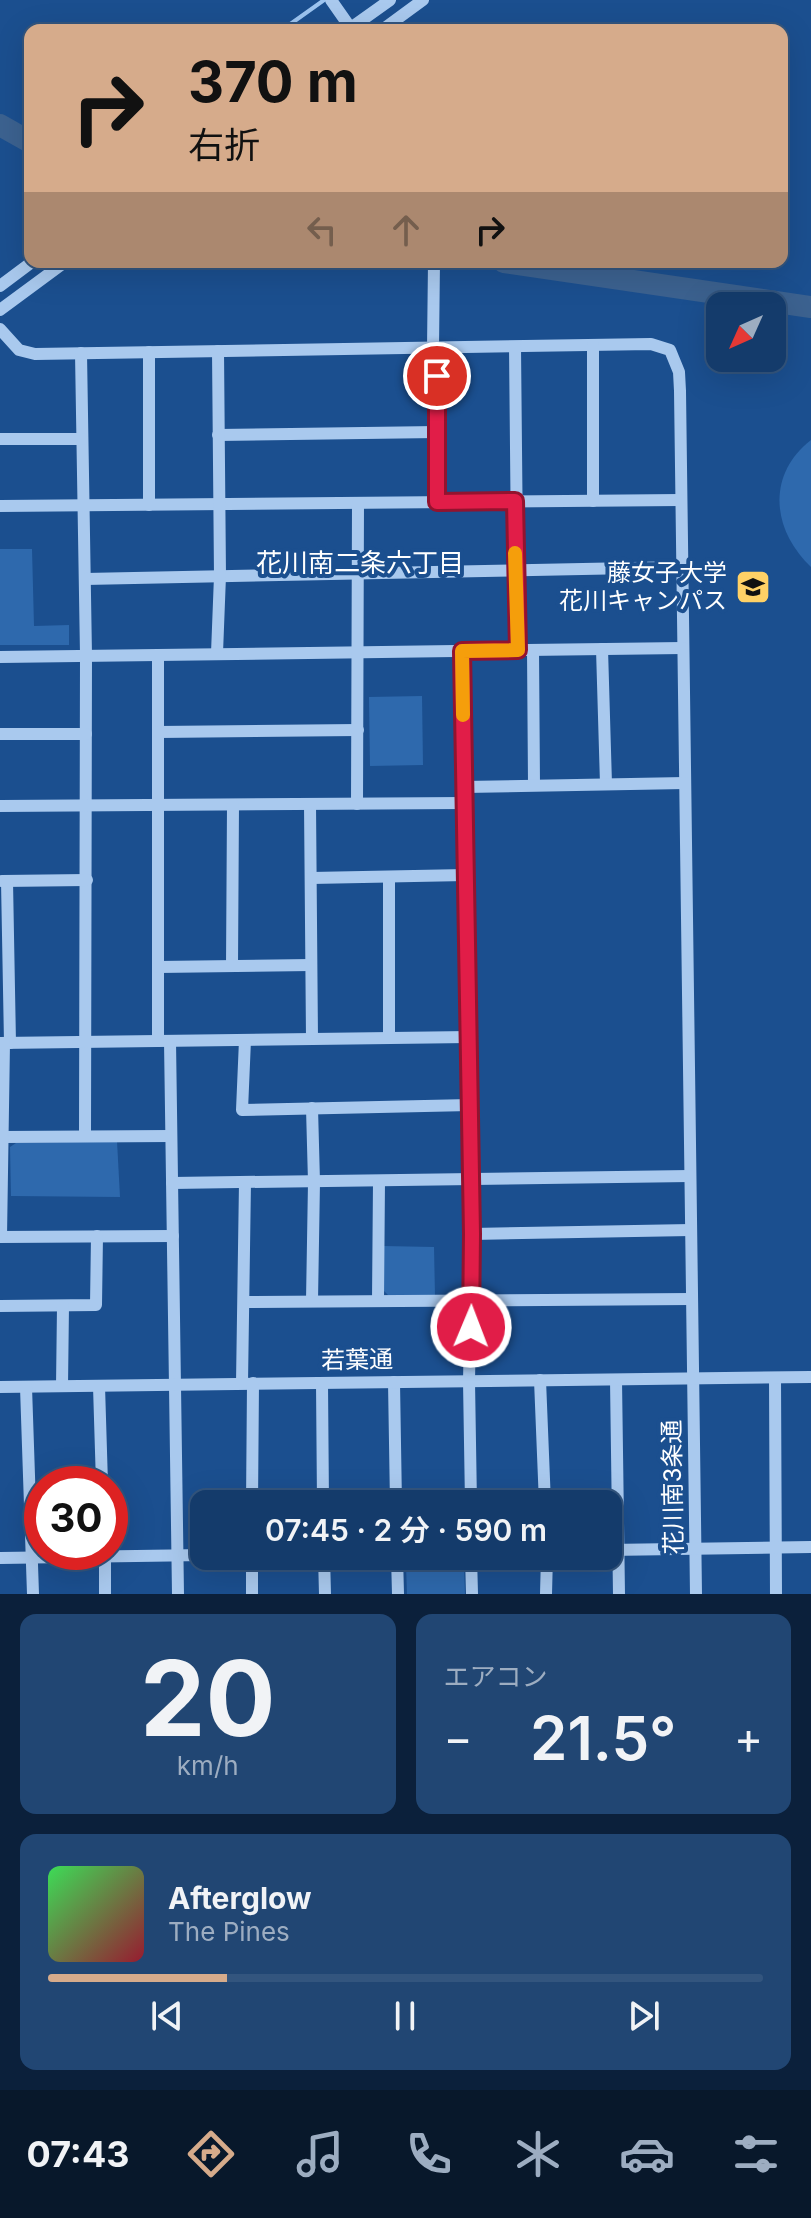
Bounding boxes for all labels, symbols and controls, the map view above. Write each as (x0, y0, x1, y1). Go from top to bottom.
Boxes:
text: 370 m (188, 48, 358, 116)
icon: right (56, 56, 160, 160)
text: 右折 (188, 123, 260, 167)
icon: left (300, 208, 344, 252)
icon: ahead (384, 208, 428, 252)
icon: right (468, 208, 512, 252)
north arrow (706, 292, 786, 372)
map controls (706, 292, 786, 372)
pin (403, 342, 471, 410)
icon: arrive (415, 354, 459, 398)
district label: 花川南二条六丁目 (256, 547, 464, 578)
place label: 藤女子大学 花川キャンパス (559, 558, 727, 615)
school or university icon: 藤女子大学 花川キャンパス (734, 568, 772, 606)
position arrow (429, 1285, 513, 1369)
street label: 若葉通 (321, 1344, 393, 1375)
street label: 花川南3条通 (657, 1419, 688, 1555)
speed limit sign: 30 (24, 1466, 128, 1570)
text: 07:45 · 2 分 · 590 m (265, 1512, 547, 1548)
text: 20 (140, 1635, 276, 1761)
text: エアコン (444, 1661, 548, 1692)
text: 21.5° (530, 1702, 676, 1774)
text: − (444, 1711, 473, 1765)
text: + (734, 1711, 763, 1765)
text: km/h (177, 1750, 239, 1781)
text: Afterglow (168, 1880, 312, 1916)
text: The Pines (168, 1916, 290, 1947)
icon: previous (145, 1994, 189, 2038)
icon: pause (383, 1994, 427, 2038)
icon: next (622, 1994, 666, 2038)
icon: directions (183, 2126, 239, 2182)
icon: music (292, 2126, 348, 2182)
icon: phone (401, 2126, 457, 2182)
icon: climate (510, 2126, 566, 2182)
icon: car (619, 2126, 675, 2182)
icon: filters (728, 2126, 784, 2182)
text: 07:43 (27, 2132, 129, 2176)

